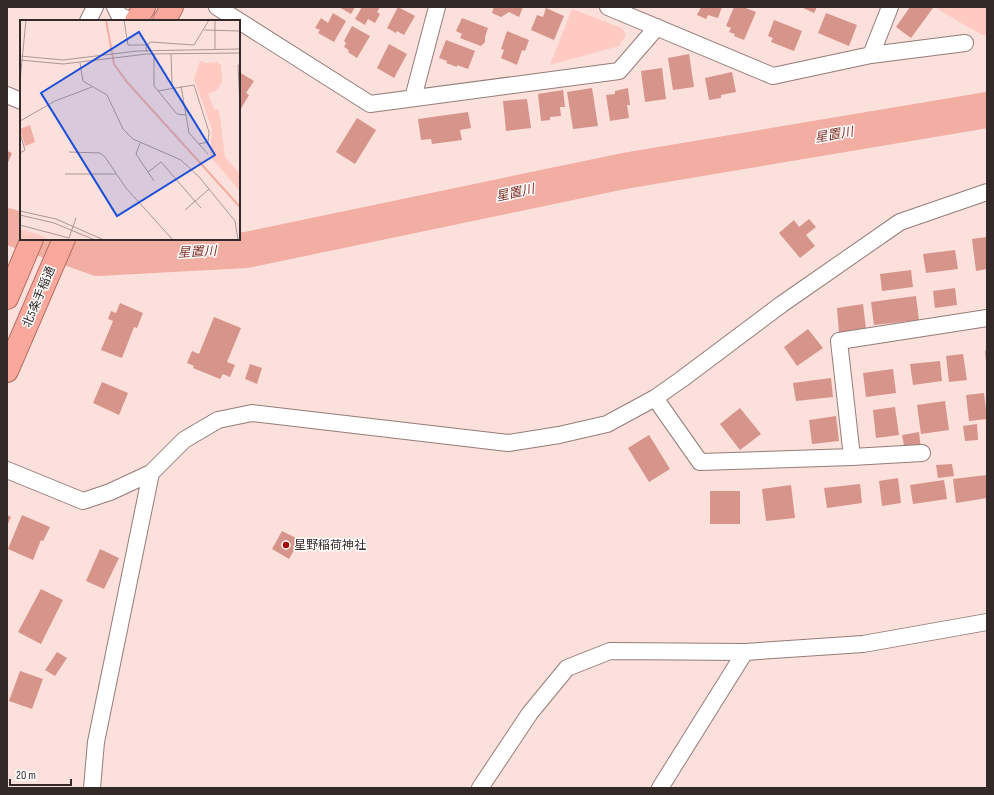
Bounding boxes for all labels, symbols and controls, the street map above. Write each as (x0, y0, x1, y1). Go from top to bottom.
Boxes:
inset map (20, 20, 240, 240)
water label: 星置川 (813, 123, 857, 146)
water label: 星置川 (494, 181, 538, 205)
water label: 星置川 (177, 243, 219, 261)
street label: 北5条手稲通 (19, 264, 59, 330)
place label: 星野稲荷神社 (294, 538, 366, 553)
marker: 星野稲荷神社 (281, 540, 291, 550)
scale bar (10, 761, 71, 787)
text: 20 m (16, 768, 36, 783)

